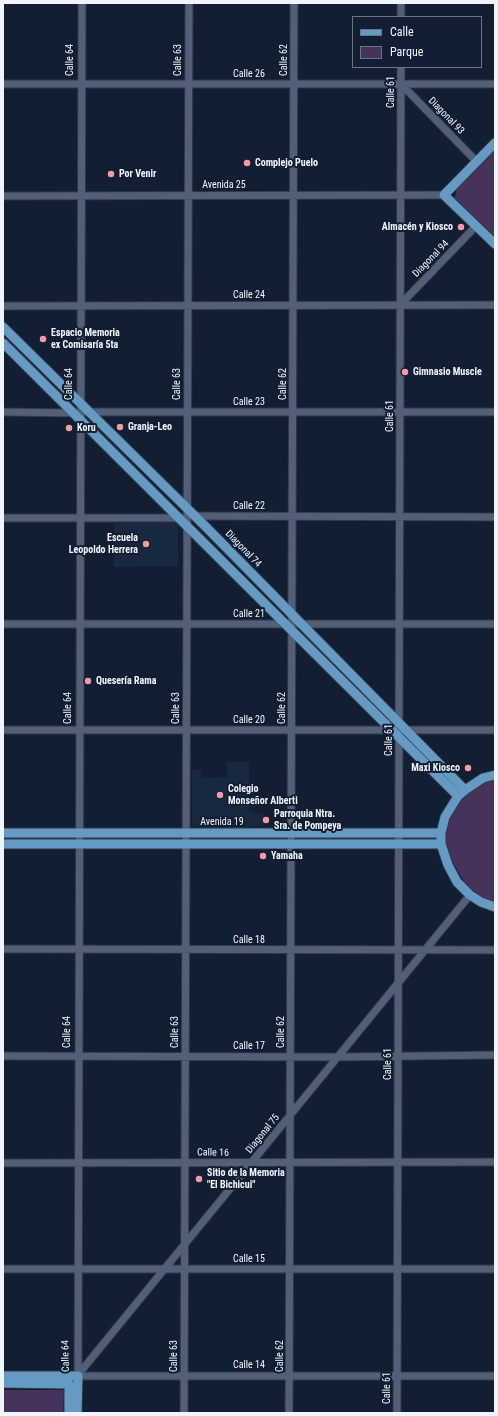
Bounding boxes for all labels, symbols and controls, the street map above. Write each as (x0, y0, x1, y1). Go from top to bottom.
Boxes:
legend (352, 16, 482, 68)
text: Calle (390, 25, 414, 39)
street label: Calle 64 (64, 44, 76, 76)
street label: Calle 63 (172, 44, 184, 76)
street label: Calle 62 (278, 44, 290, 76)
text: Parque (390, 45, 423, 59)
street label: Calle 26 (233, 68, 265, 80)
street label: Calle 61 (385, 76, 397, 108)
street label: Diagonal 93 (425, 95, 467, 137)
place label: Complejo Puelo (255, 157, 318, 169)
marker: Complejo Puelo (242, 158, 252, 168)
place label: Por Venir (119, 168, 156, 180)
marker: Por Venir (106, 169, 116, 179)
street label: Avenida 25 (202, 179, 246, 191)
place label: Almacén y Kiosco (382, 221, 453, 233)
marker: Almacén y Kiosco (456, 222, 466, 232)
street label: Diagonal 94 (410, 238, 452, 280)
street label: Calle 24 (233, 289, 265, 301)
place label: Espacio Memoria ex Comisaría 5ta (51, 327, 120, 350)
marker: Espacio Memoria ex Comisaría 5ta (38, 334, 48, 344)
place label: Gimnasio Muscle (413, 366, 482, 378)
marker: Gimnasio Muscle (400, 367, 410, 377)
street label: Calle 64 (63, 368, 75, 400)
street label: Calle 63 (171, 368, 183, 400)
street label: Calle 62 (277, 368, 289, 400)
street label: Calle 23 (233, 396, 265, 408)
street label: Calle 61 (384, 400, 396, 432)
place label: Granja-Leo (128, 421, 172, 433)
place label: Koru (77, 422, 96, 434)
marker: Granja-Leo (115, 422, 125, 432)
marker: Koru (64, 423, 74, 433)
street label: Calle 22 (233, 500, 265, 512)
street label: Diagonal 74 (222, 528, 264, 570)
place label: Escuela Leopoldo Herrera (69, 532, 138, 556)
marker: Escuela Leopoldo Herrera (141, 539, 151, 549)
street label: Calle 21 (233, 608, 265, 620)
place label: Quesería Rama (96, 675, 156, 687)
marker: Quesería Rama (83, 676, 93, 686)
street label: Calle 64 (62, 692, 74, 724)
street label: Calle 63 (170, 692, 182, 724)
street label: Calle 62 (276, 692, 288, 724)
street label: Calle 20 (233, 714, 265, 726)
street label: Calle 61 (383, 724, 395, 756)
place label: Maxi Kiosco (411, 762, 460, 774)
marker: Maxi Kiosco (463, 763, 473, 773)
place label: Colegio Monseñor Alberti (228, 783, 298, 806)
marker: Colegio Monseñor Alberti (215, 790, 225, 800)
place label: Parroquia Ntra. Sra. de Pompeya (274, 808, 341, 832)
marker: Parroquia Ntra. Sra. de Pompeya (261, 815, 271, 825)
street label: Avenida 19 (200, 816, 244, 828)
place label: Yamaha (271, 850, 303, 862)
marker: Yamaha (258, 851, 268, 861)
street label: Calle 18 (233, 934, 265, 946)
street label: Calle 64 (61, 1016, 73, 1048)
street label: Calle 63 (169, 1016, 181, 1048)
street label: Calle 62 (275, 1016, 287, 1048)
street label: Calle 17 (233, 1040, 265, 1052)
street label: Calle 61 (382, 1048, 394, 1080)
street label: Diagonal 75 (244, 1112, 282, 1156)
street label: Calle 16 (197, 1147, 229, 1159)
place label: Sitio de la Memoria "El Bichicui" (207, 1167, 285, 1190)
marker: Sitio de la Memoria "El Bichicui" (194, 1174, 204, 1184)
street label: Calle 15 (233, 1253, 265, 1265)
street label: Calle 64 (60, 1340, 72, 1372)
street label: Calle 63 (168, 1340, 180, 1372)
street label: Calle 62 (274, 1340, 286, 1372)
street label: Calle 14 (233, 1359, 265, 1371)
street label: Calle 61 (381, 1372, 393, 1404)

